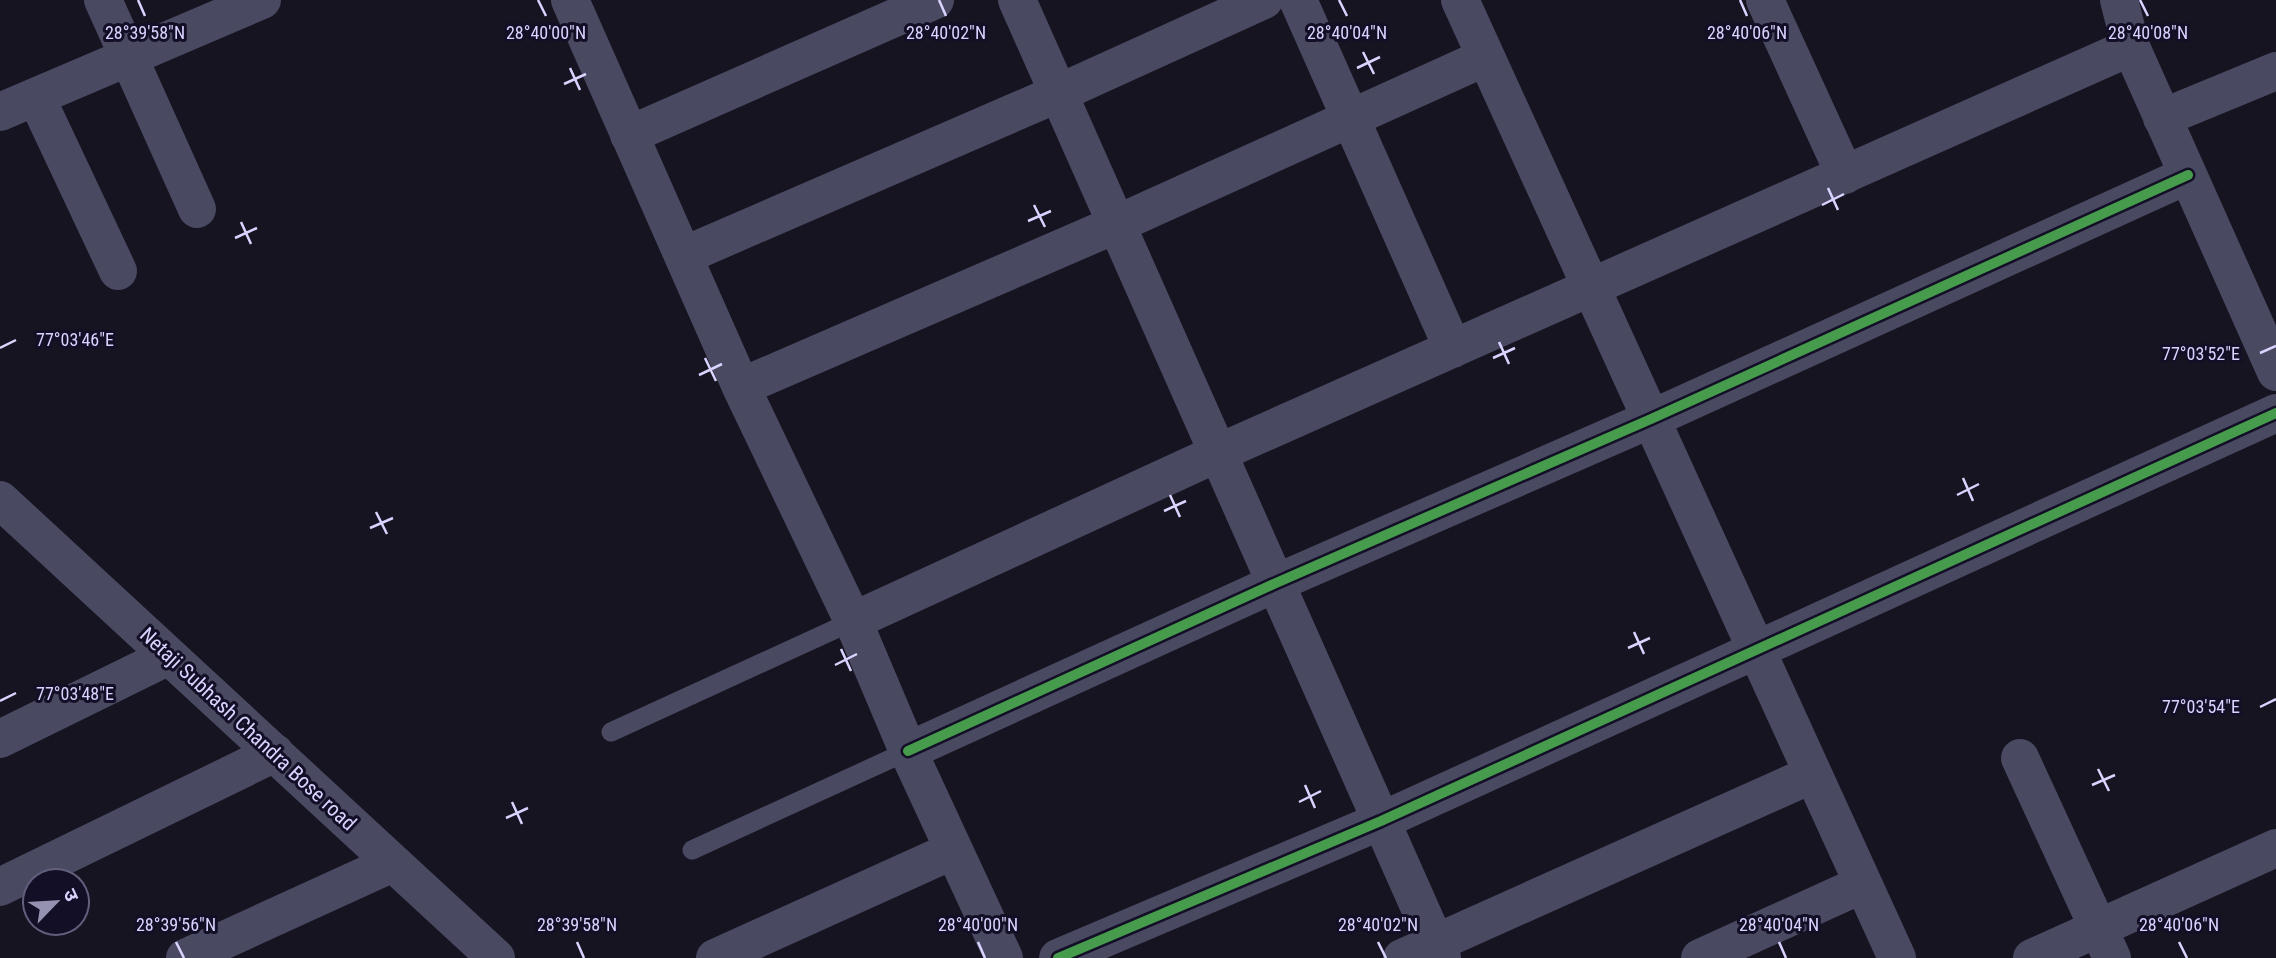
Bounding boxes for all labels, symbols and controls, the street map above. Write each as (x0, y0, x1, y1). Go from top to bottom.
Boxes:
text: 28°39'58"N (105, 22, 185, 43)
text: 28°40'00"N (506, 22, 586, 43)
text: 28°40'02"N (906, 22, 986, 43)
text: 28°40'04"N (1307, 22, 1387, 43)
text: 28°40'06"N (1707, 22, 1787, 43)
text: 28°40'08"N (2108, 22, 2188, 43)
text: 77°03'46"E (36, 329, 114, 350)
text: 77°03'52"E (2162, 343, 2240, 364)
street label: Netaji Subhash Chandra Bose road (135, 622, 361, 836)
text: 77°03'48"E (36, 683, 114, 704)
text: 77°03'54"E (2162, 696, 2240, 717)
north arrow (21, 867, 91, 937)
text: उ (58, 885, 84, 906)
text: 28°39'56"N (136, 914, 216, 935)
text: 28°39'58"N (537, 914, 617, 935)
text: 28°40'00"N (938, 914, 1018, 935)
text: 28°40'02"N (1338, 914, 1418, 935)
text: 28°40'04"N (1739, 914, 1819, 935)
text: 28°40'06"N (2139, 914, 2219, 935)

